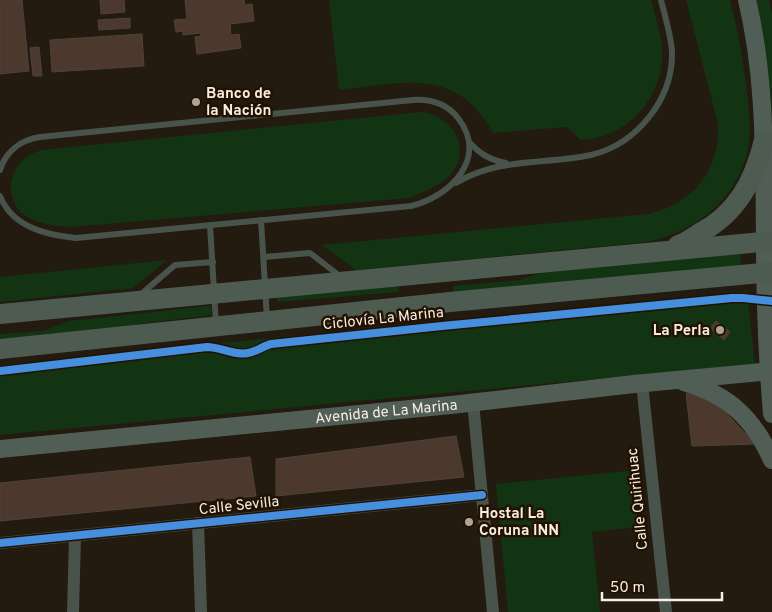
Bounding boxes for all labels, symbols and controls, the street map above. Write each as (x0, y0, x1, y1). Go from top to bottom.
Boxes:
place label: Banco de la Nación (206, 85, 271, 121)
marker: Banco de la Nación (190, 96, 202, 108)
street label: Ciclovía La Marina (322, 304, 445, 335)
place label: La Perla (653, 322, 710, 341)
marker: La Perla (714, 324, 726, 336)
street label: Avenida de La Marina (314, 396, 459, 429)
street label: Calle Quirihuac (624, 447, 653, 551)
street label: Calle Sevilla (198, 493, 280, 520)
place label: Hostal La Coruna INN (479, 505, 559, 541)
marker: Hostal La Coruna INN (463, 516, 475, 528)
scale bar (602, 570, 722, 602)
text: 50 m (610, 579, 645, 598)

